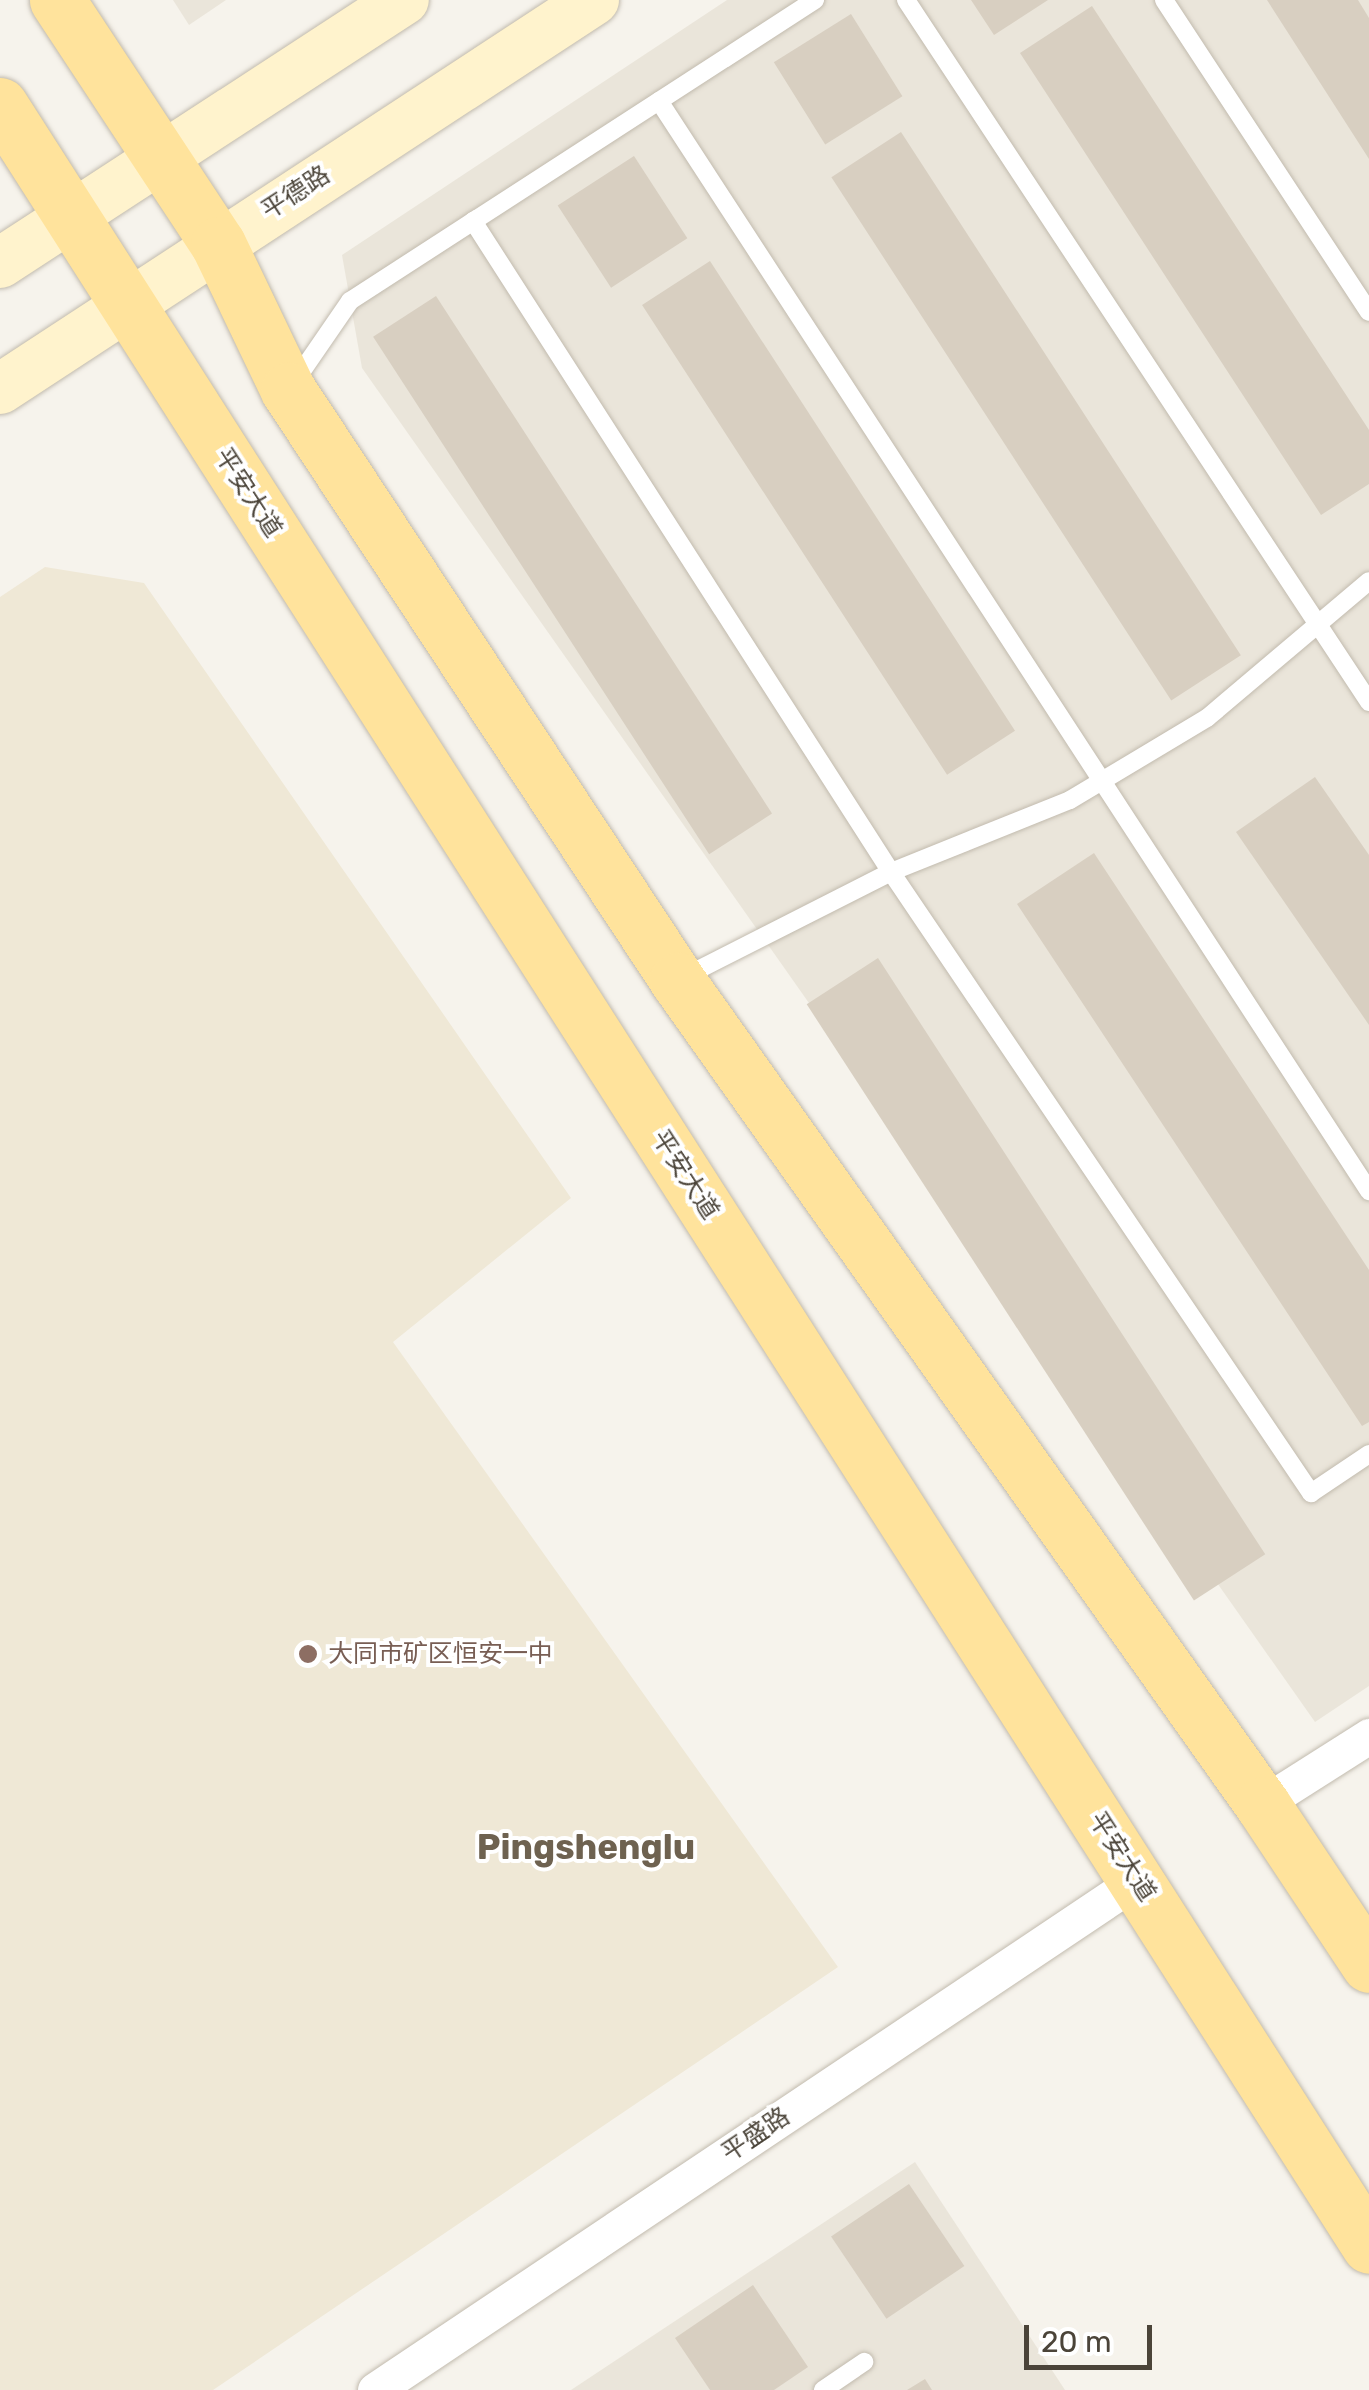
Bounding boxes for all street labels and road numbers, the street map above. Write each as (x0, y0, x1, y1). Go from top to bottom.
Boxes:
street label: 平德路 (256, 160, 336, 226)
street label: 平安大道 (208, 443, 288, 543)
street label: 平安大道 (645, 1125, 725, 1225)
street label: 平安大道 (1082, 1807, 1162, 1907)
street label: 平盛路 (717, 2102, 795, 2168)

